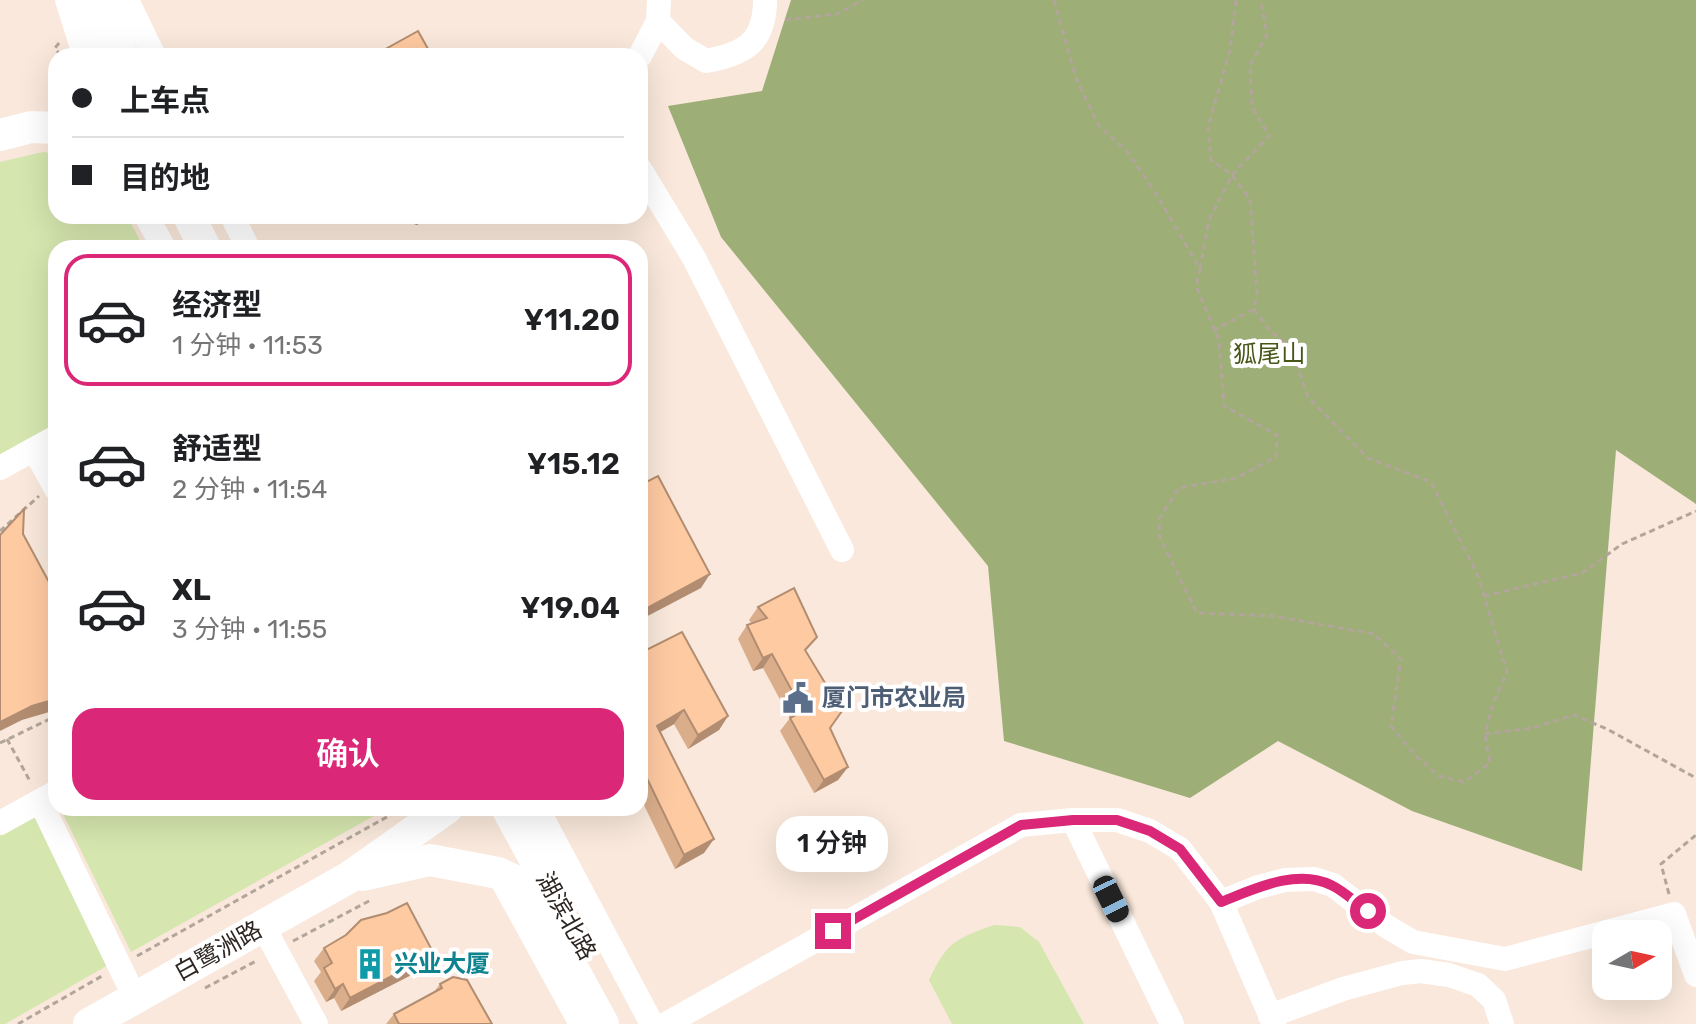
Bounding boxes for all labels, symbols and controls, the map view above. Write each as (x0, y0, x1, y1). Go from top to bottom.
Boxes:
text: 上车点 (120, 83, 210, 119)
text: 目的地 (120, 160, 210, 196)
icon: car (76, 284, 148, 356)
text: 经济型 (172, 287, 262, 323)
text: ¥11.20 (524, 302, 620, 338)
text: 1 分钟 · 11:53 (172, 330, 323, 361)
park label: 狐尾山 (1233, 340, 1305, 368)
icon: car (76, 428, 148, 500)
text: 舒适型 (172, 431, 262, 467)
text: ¥15.12 (527, 446, 620, 482)
text: 2 分钟 · 11:54 (172, 474, 327, 505)
icon: car (76, 572, 148, 644)
text: XL (172, 572, 211, 608)
text: ¥19.04 (520, 590, 620, 626)
text: 3 分钟 · 11:55 (172, 614, 327, 645)
public building icon: 厦门市农业局 (781, 681, 815, 715)
place label: 厦门市农业局 (822, 684, 966, 712)
button: 确认 (72, 708, 624, 800)
callout: 1 分钟 (777, 815, 889, 871)
text: 1 分钟 (797, 828, 867, 859)
street label: 湖滨北路 (530, 867, 602, 965)
car (1090, 872, 1132, 926)
route start (1350, 893, 1386, 929)
route end (815, 913, 851, 949)
street label: 白鹭洲路 (169, 915, 267, 987)
north arrow (1592, 920, 1672, 1000)
map controls (1592, 920, 1672, 1000)
building icon: 兴业大厦 (353, 947, 387, 981)
place label: 兴业大厦 (394, 950, 490, 978)

